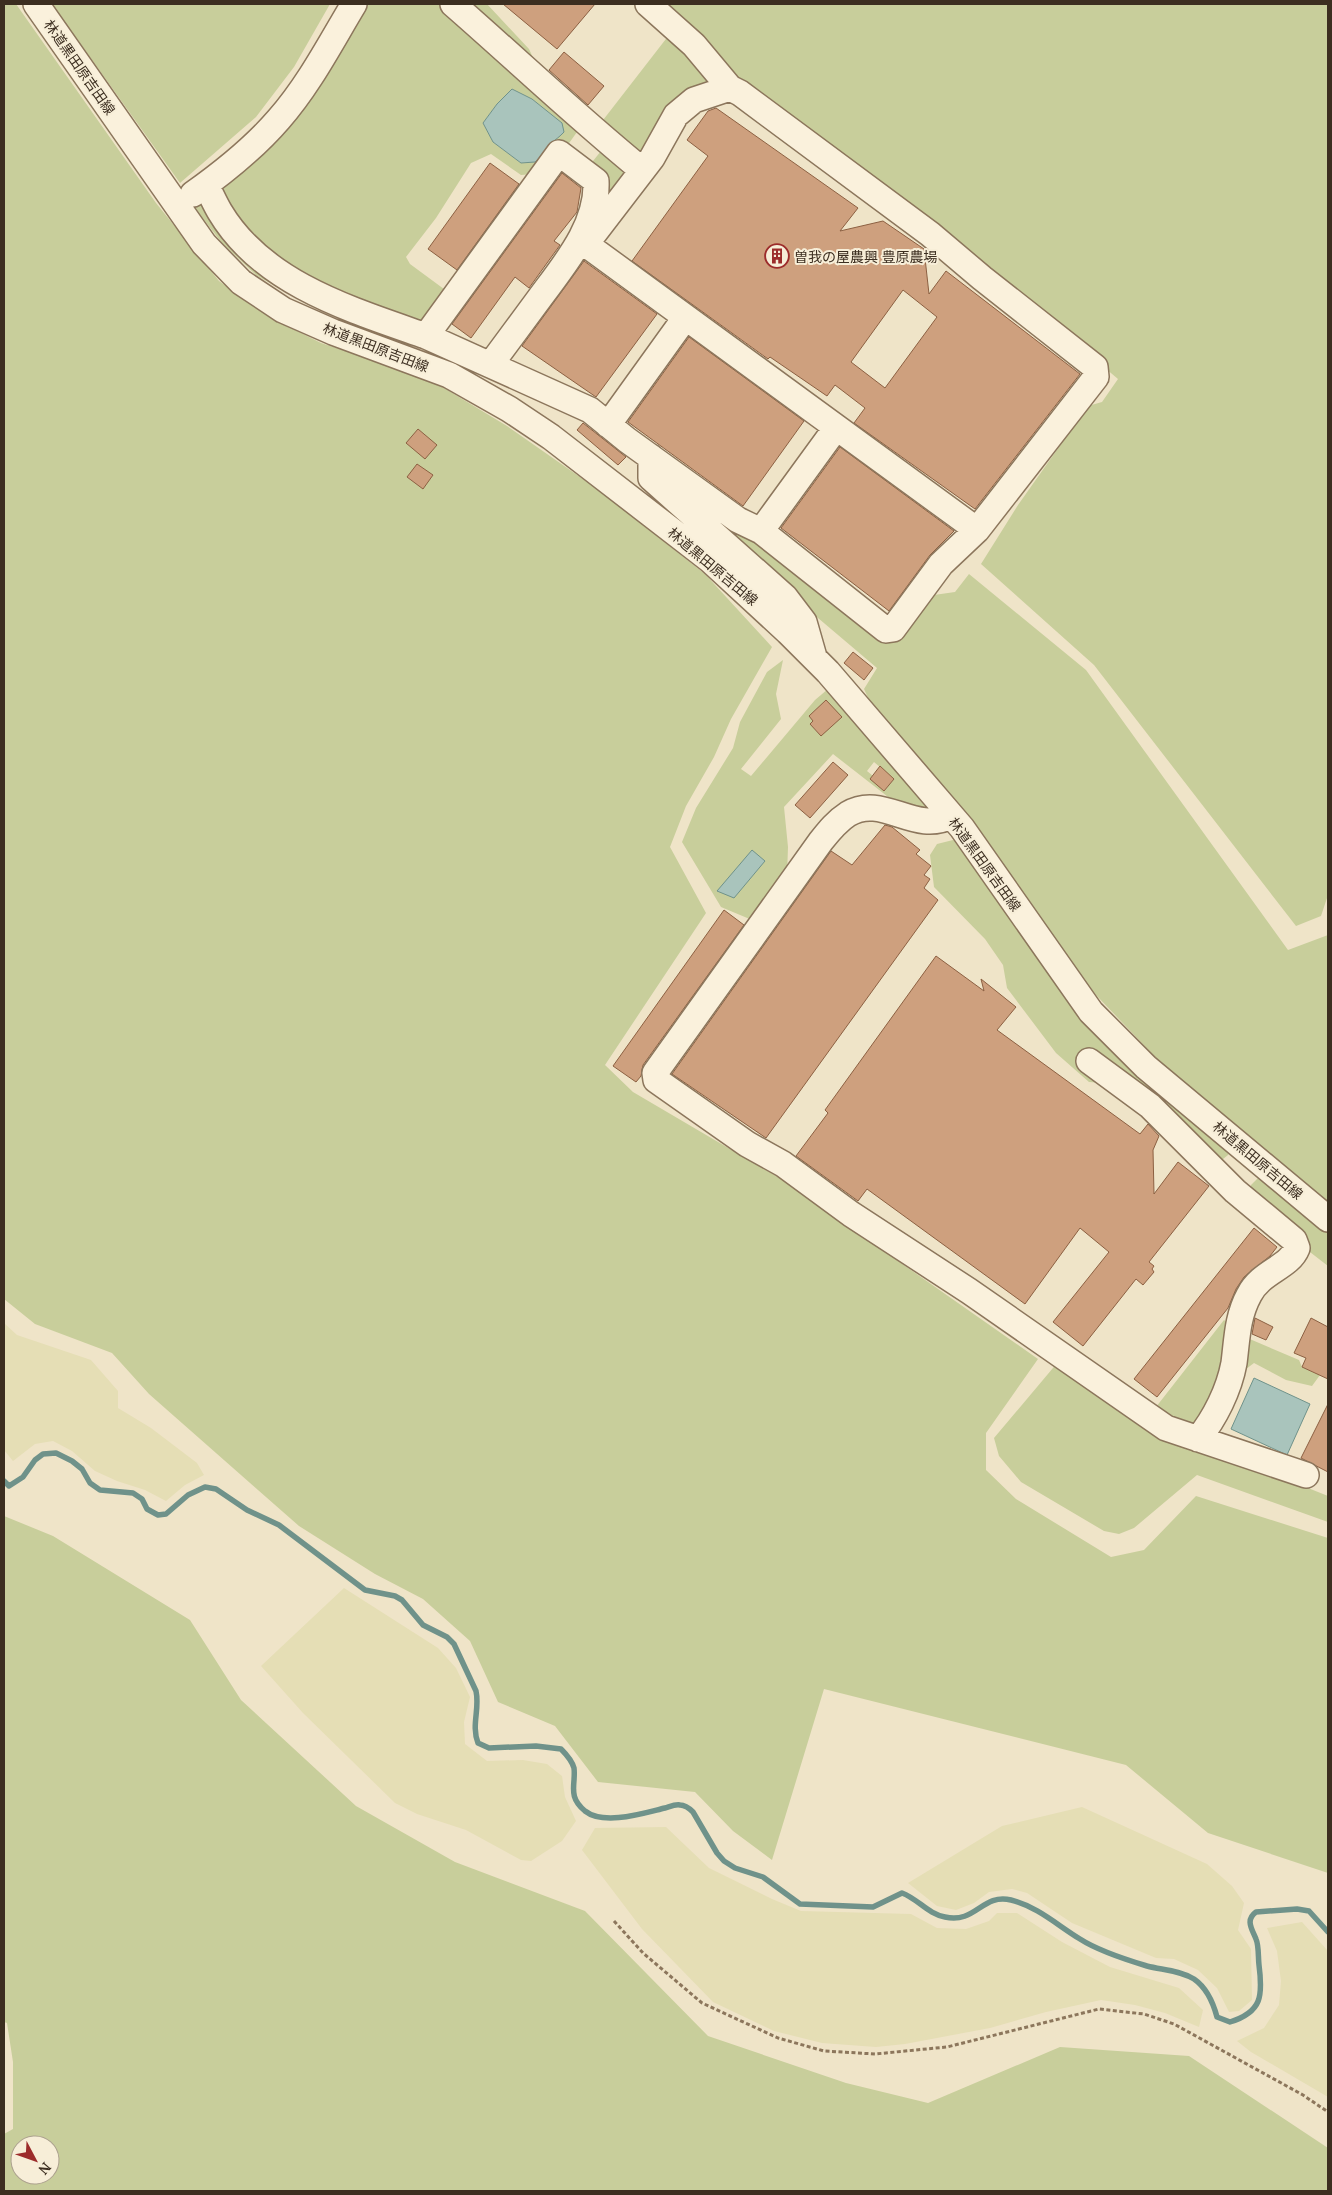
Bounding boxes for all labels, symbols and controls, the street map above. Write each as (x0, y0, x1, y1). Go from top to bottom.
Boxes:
street label: 林道黒田原吉田線 (40, 16, 120, 118)
building icon: 曽我の屋農興 豊原農場 (764, 243, 790, 269)
place label: 曽我の屋農興 豊原農場 (794, 247, 937, 266)
street label: 林道黒田原吉田線 (320, 318, 432, 376)
street label: 林道黒田原吉田線 (664, 523, 762, 609)
street label: 林道黒田原吉田線 (944, 813, 1026, 915)
street label: 林道黒田原吉田線 (1209, 1117, 1307, 1203)
north arrow (10, 2135, 60, 2185)
text: N (34, 2159, 56, 2179)

